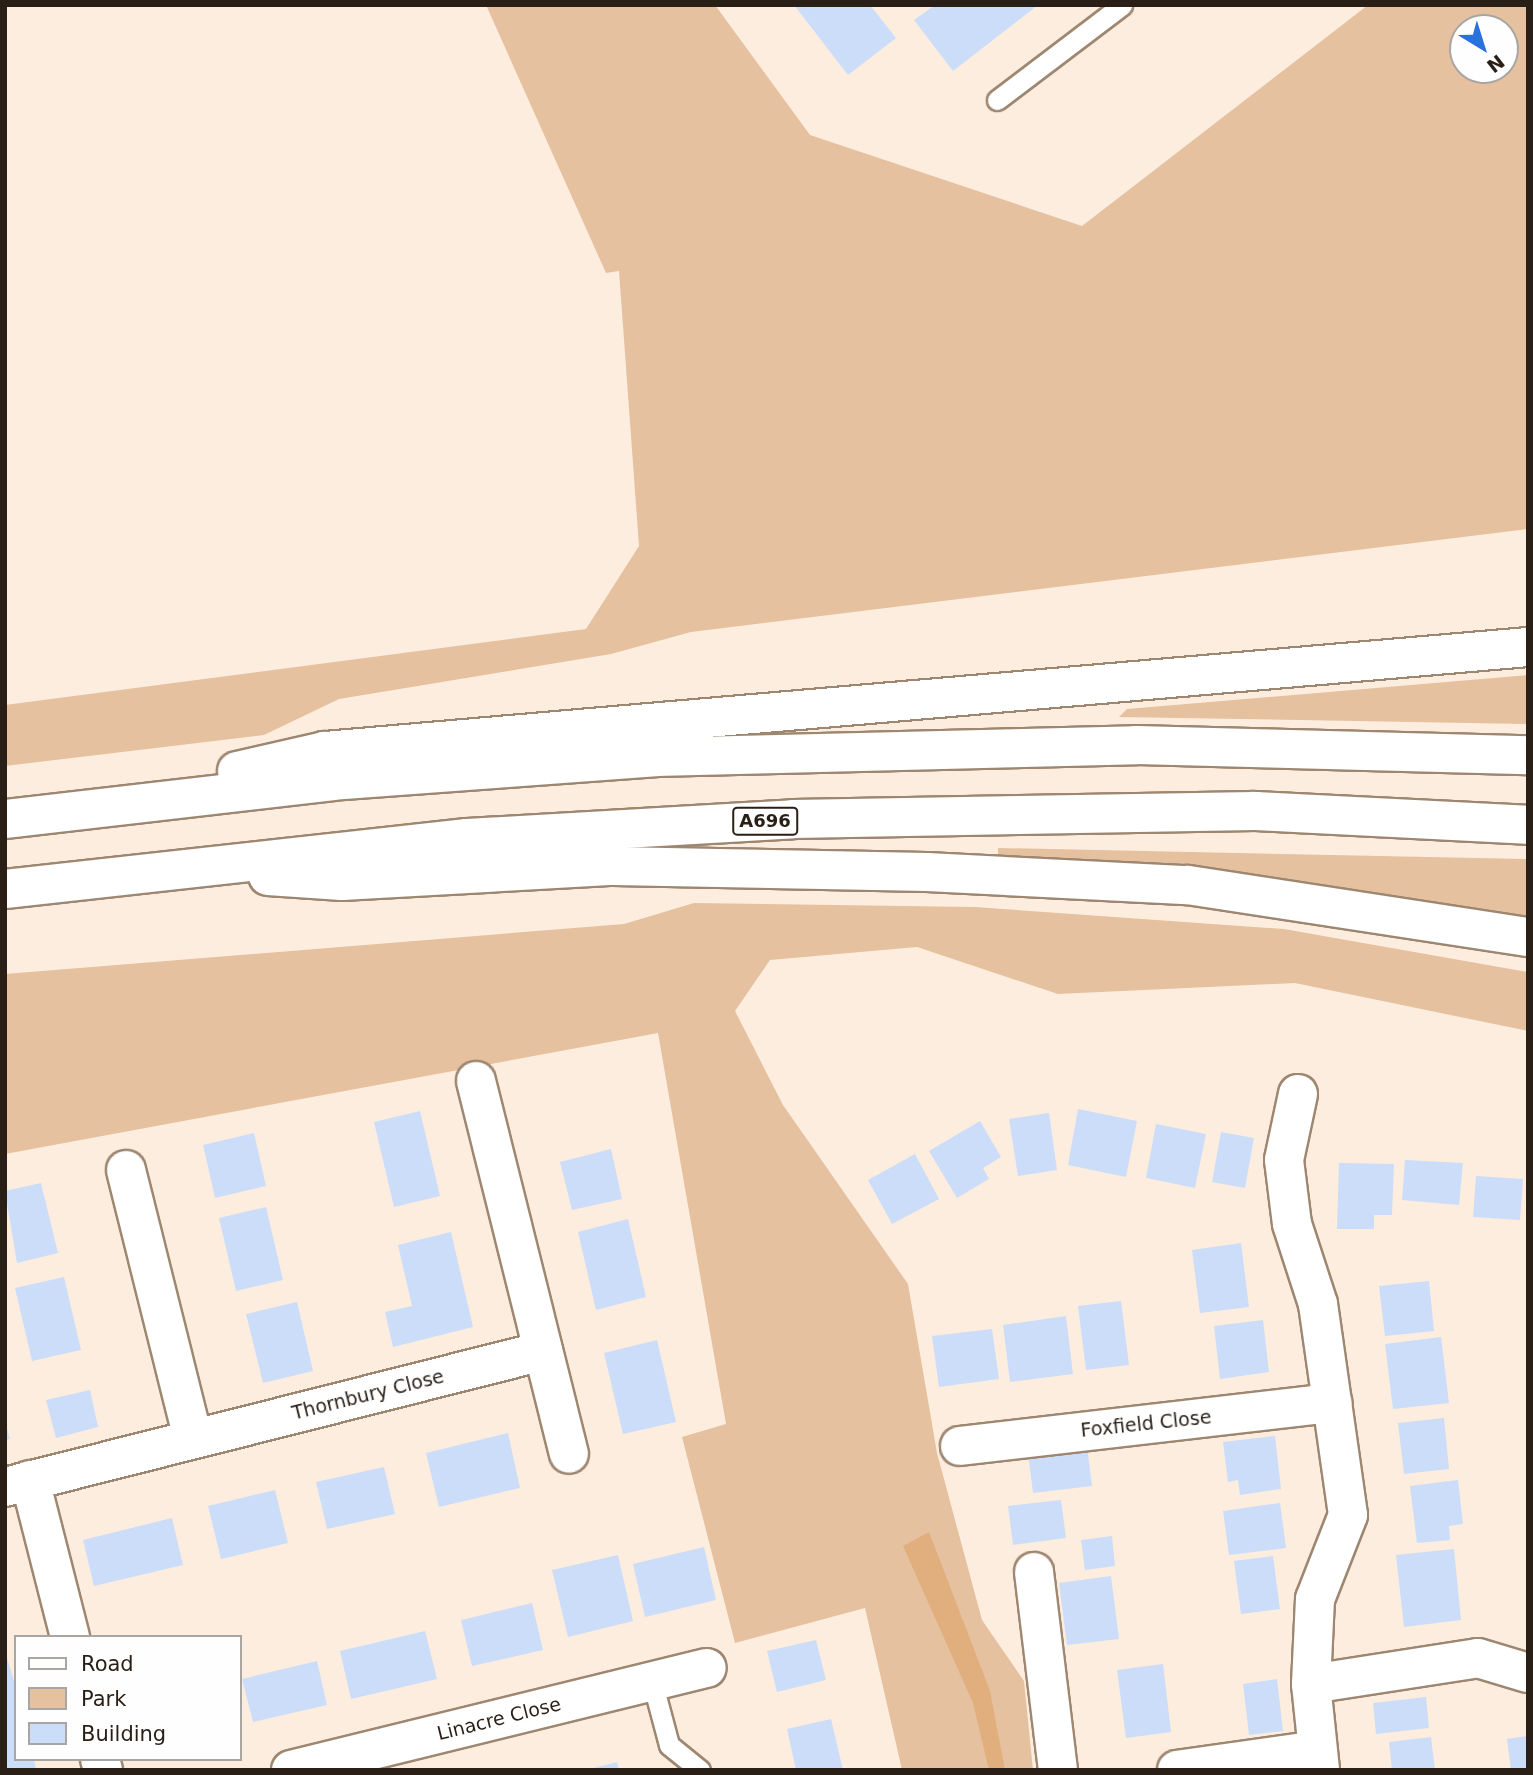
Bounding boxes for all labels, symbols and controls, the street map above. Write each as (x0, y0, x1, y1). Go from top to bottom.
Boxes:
north arrow (1449, 14, 1519, 84)
text: N (1483, 50, 1509, 78)
road number: A696 (732, 806, 798, 836)
street label: Thornbury Close (290, 1365, 446, 1425)
street label: Foxfield Close (1080, 1406, 1212, 1442)
legend (14, 1635, 242, 1761)
text: Road (81, 1652, 134, 1676)
text: Park (81, 1687, 126, 1711)
street label: Linacre Close (435, 1693, 563, 1745)
text: Building (81, 1722, 166, 1746)

